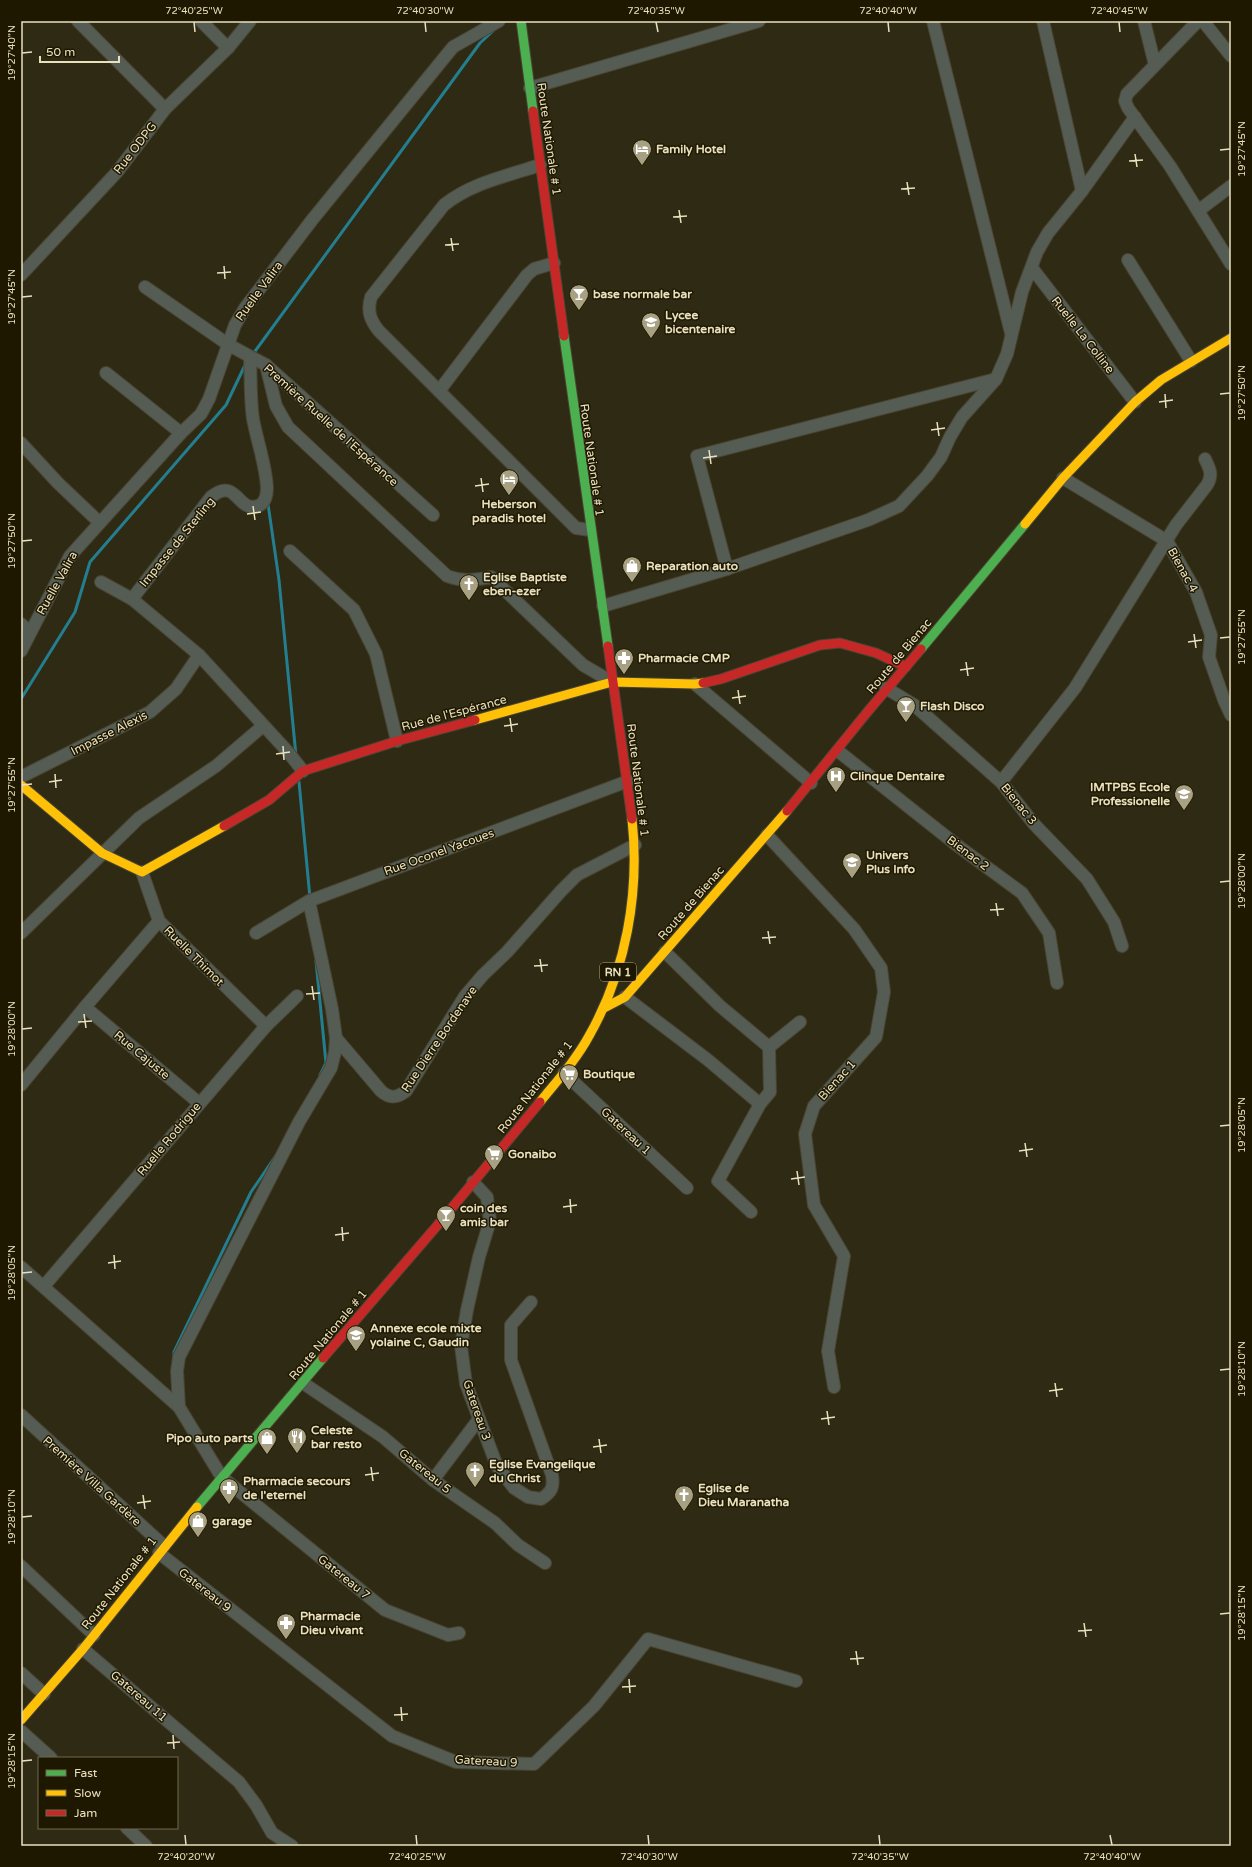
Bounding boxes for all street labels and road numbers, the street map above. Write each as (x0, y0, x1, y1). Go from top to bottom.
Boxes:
street label: Route Nationale # 1 (534, 82, 564, 196)
street label: Rue ODPG (110, 119, 160, 177)
street label: Ruelle Valira (233, 258, 285, 324)
street label: Ruelle La Colline (1049, 294, 1118, 376)
street label: Première Ruelle de l'Espérance (261, 361, 401, 489)
street label: Route Nationale # 1 (577, 403, 607, 517)
street label: Impasse de Sterling (136, 494, 218, 590)
street label: Bienac 4 (1165, 545, 1201, 595)
street label: Ruelle Valira (34, 549, 80, 617)
street label: Route de Bienac (864, 616, 934, 696)
street label: Rue de l'Espérance (400, 692, 508, 734)
street label: Impasse Alexis (68, 708, 150, 758)
street label: Route Nationale # 1 (624, 723, 652, 837)
street label: Bienac 3 (998, 781, 1040, 827)
street label: Rue Oconel Yacoues (382, 825, 496, 878)
street label: Bienac 2 (944, 833, 992, 873)
street label: Route de Bienac (655, 863, 727, 943)
street label: Ruelle Thimot (161, 923, 227, 989)
road number: RN 1 (600, 963, 636, 981)
street label: Rue Dierre Bordenave (398, 983, 480, 1095)
street label: Rue Cajuste (111, 1028, 173, 1082)
street label: Route Nationale # 1 (495, 1038, 575, 1136)
street label: Bienac 1 (815, 1057, 859, 1103)
street label: Ruelle Rodrigue (134, 1099, 204, 1178)
street label: Gatereau 1 (598, 1104, 654, 1158)
street label: Route Nationale # 1 (286, 1287, 370, 1383)
street label: Gatereau 3 (460, 1378, 494, 1442)
street label: Première Villa Gardère (40, 1433, 144, 1529)
street label: Gatereau 5 (396, 1446, 454, 1496)
street label: Route Nationale # 1 (79, 1534, 159, 1632)
street label: Gatereau 7 (315, 1552, 373, 1602)
street label: Gatereau 9 (176, 1565, 234, 1615)
street label: Gatereau 11 (108, 1668, 170, 1724)
street label: Gatereau 9 (454, 1752, 518, 1770)

